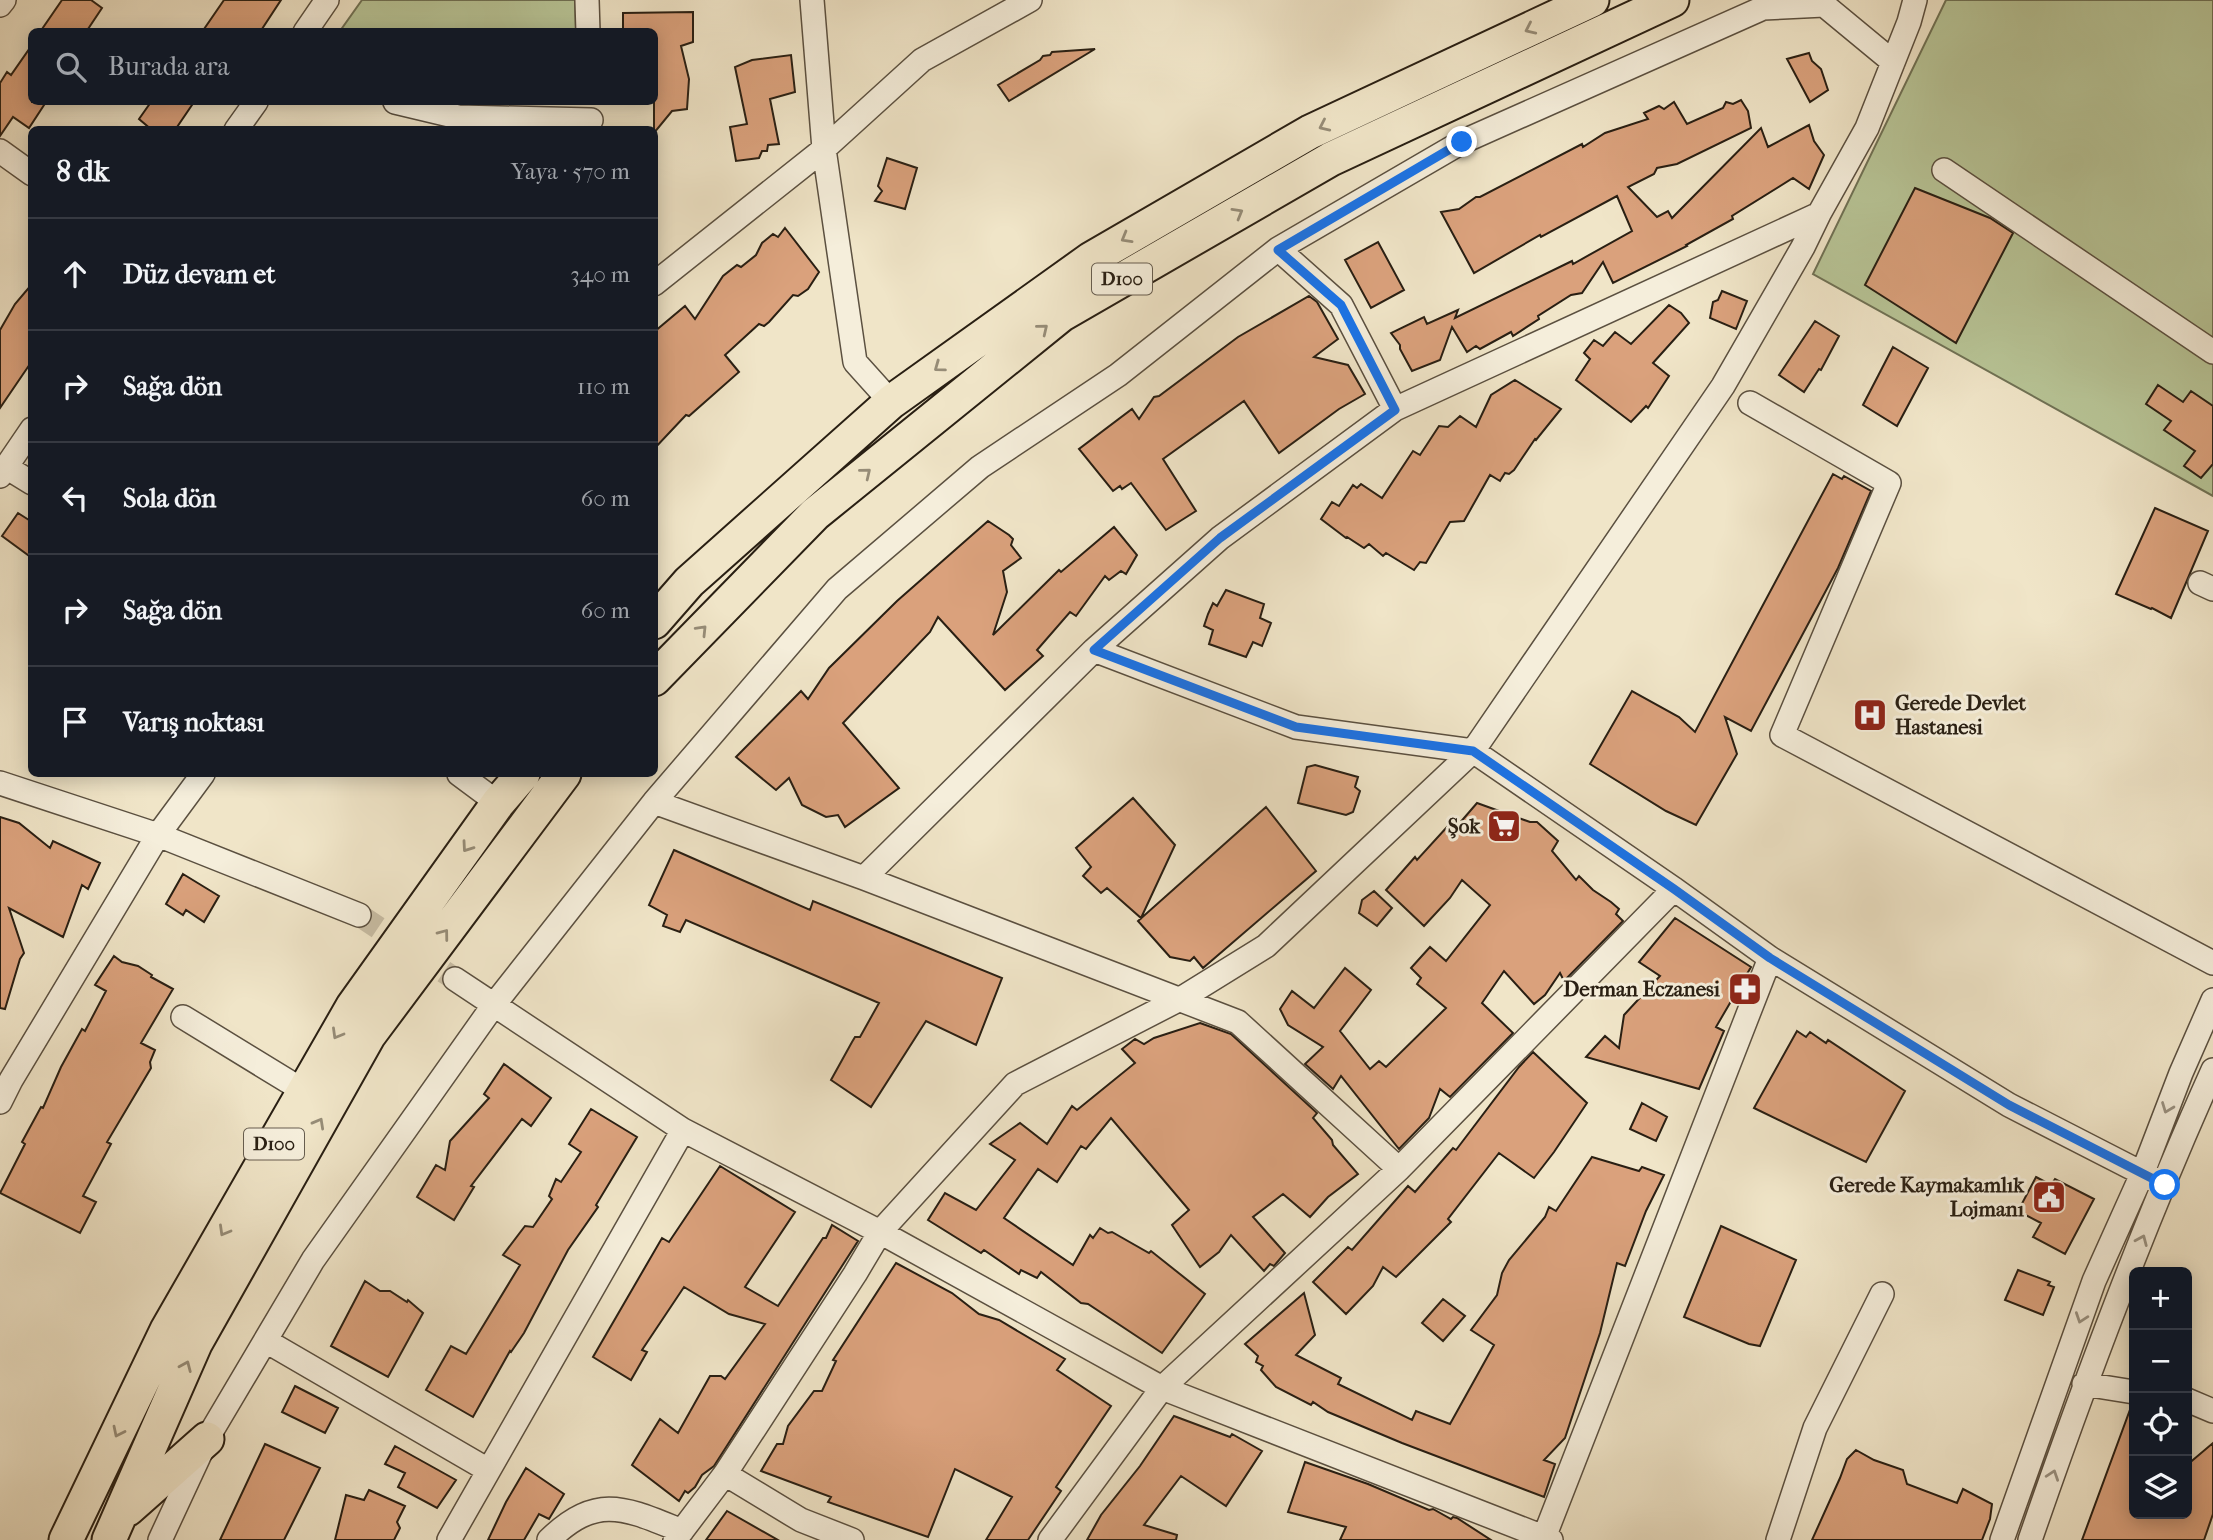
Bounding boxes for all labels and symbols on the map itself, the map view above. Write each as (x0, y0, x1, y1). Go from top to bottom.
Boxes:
one-way arrow (1525, 21, 1537, 35)
one-way arrow (1319, 118, 1331, 132)
route end (1446, 126, 1477, 157)
one-way arrow (1230, 208, 1243, 221)
one-way arrow (1121, 230, 1134, 243)
road number: D100 (1092, 264, 1152, 294)
one-way arrow (1035, 325, 1047, 338)
one-way arrow (934, 359, 947, 371)
one-way arrow (858, 469, 871, 481)
one-way arrow (694, 625, 707, 638)
place label: Gerede Devlet Hastanesi (1895, 691, 2026, 739)
hospital icon: Gerede Devlet Hastanesi (1851, 696, 1889, 734)
supermarket icon: Şok (1485, 807, 1523, 845)
place label: Şok (1448, 814, 1481, 839)
one-way arrow (463, 839, 475, 852)
one-way arrow (436, 929, 448, 941)
pharmacy icon: Derman Eczanesi (1726, 970, 1764, 1008)
place label: Derman Eczanesi (1563, 977, 1721, 1001)
one-way arrow (332, 1026, 345, 1039)
one-way arrow (2162, 1101, 2176, 1113)
one-way arrow (311, 1118, 324, 1131)
road number: D100 (244, 1128, 304, 1160)
route start (2149, 1169, 2180, 1200)
place label: Gerede Kaymakamlık Lojmanı (1829, 1173, 2025, 1221)
public building icon: Gerede Kaymakamlık Lojmanı (2030, 1178, 2068, 1216)
one-way arrow (219, 1223, 232, 1236)
one-way arrow (2134, 1235, 2148, 1247)
one-way arrow (2075, 1312, 2089, 1324)
one-way arrow (178, 1360, 192, 1373)
one-way arrow (112, 1425, 126, 1437)
one-way arrow (2045, 1470, 2059, 1482)

